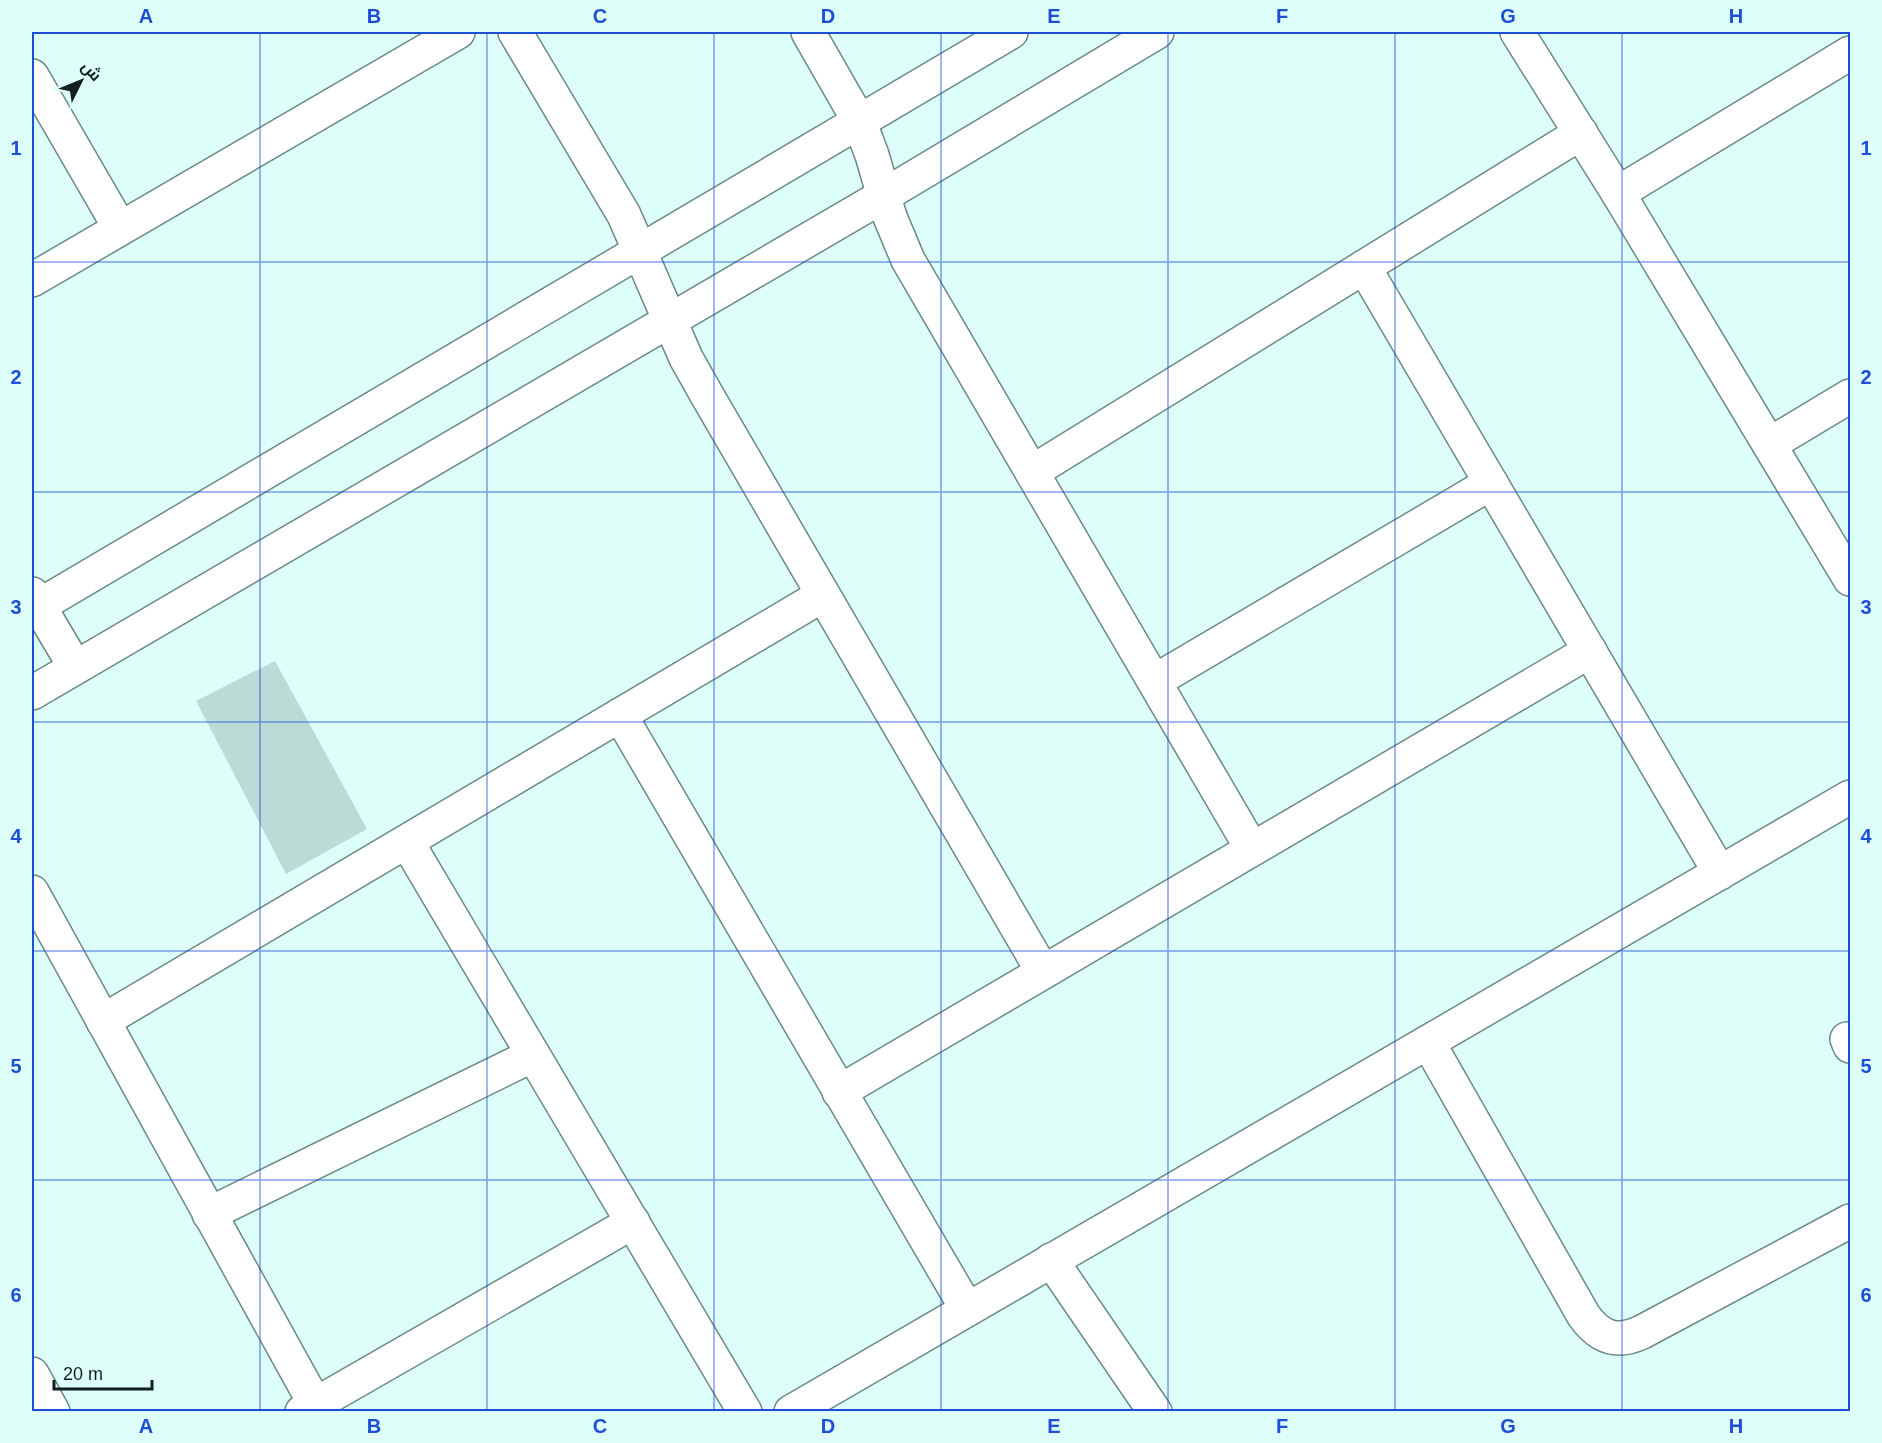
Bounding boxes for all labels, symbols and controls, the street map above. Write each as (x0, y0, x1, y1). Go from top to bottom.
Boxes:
text: A (139, 5, 153, 27)
text: B (367, 5, 381, 27)
text: C (593, 5, 607, 27)
text: D (821, 5, 835, 27)
text: E (1047, 5, 1061, 27)
text: F (1276, 5, 1288, 27)
text: G (1500, 5, 1516, 27)
text: H (1729, 5, 1743, 27)
north arrow (51, 51, 111, 111)
text: ش (78, 58, 105, 85)
text: 1 (10, 137, 22, 159)
text: 1 (1860, 137, 1872, 159)
text: 2 (10, 366, 22, 388)
text: 2 (1860, 366, 1872, 388)
text: 3 (10, 596, 22, 618)
text: 3 (1860, 596, 1872, 618)
text: 4 (10, 825, 22, 847)
text: 4 (1860, 825, 1872, 847)
text: 5 (10, 1055, 22, 1077)
text: 5 (1860, 1055, 1872, 1077)
text: 6 (10, 1284, 22, 1306)
text: 6 (1860, 1284, 1872, 1306)
scale bar (54, 1353, 152, 1391)
text: 20 m (63, 1364, 103, 1384)
text: A (139, 1415, 153, 1437)
text: B (367, 1415, 381, 1437)
text: C (593, 1415, 607, 1437)
text: D (821, 1415, 835, 1437)
text: E (1047, 1415, 1061, 1437)
text: F (1276, 1415, 1288, 1437)
text: G (1500, 1415, 1516, 1437)
text: H (1729, 1415, 1743, 1437)

